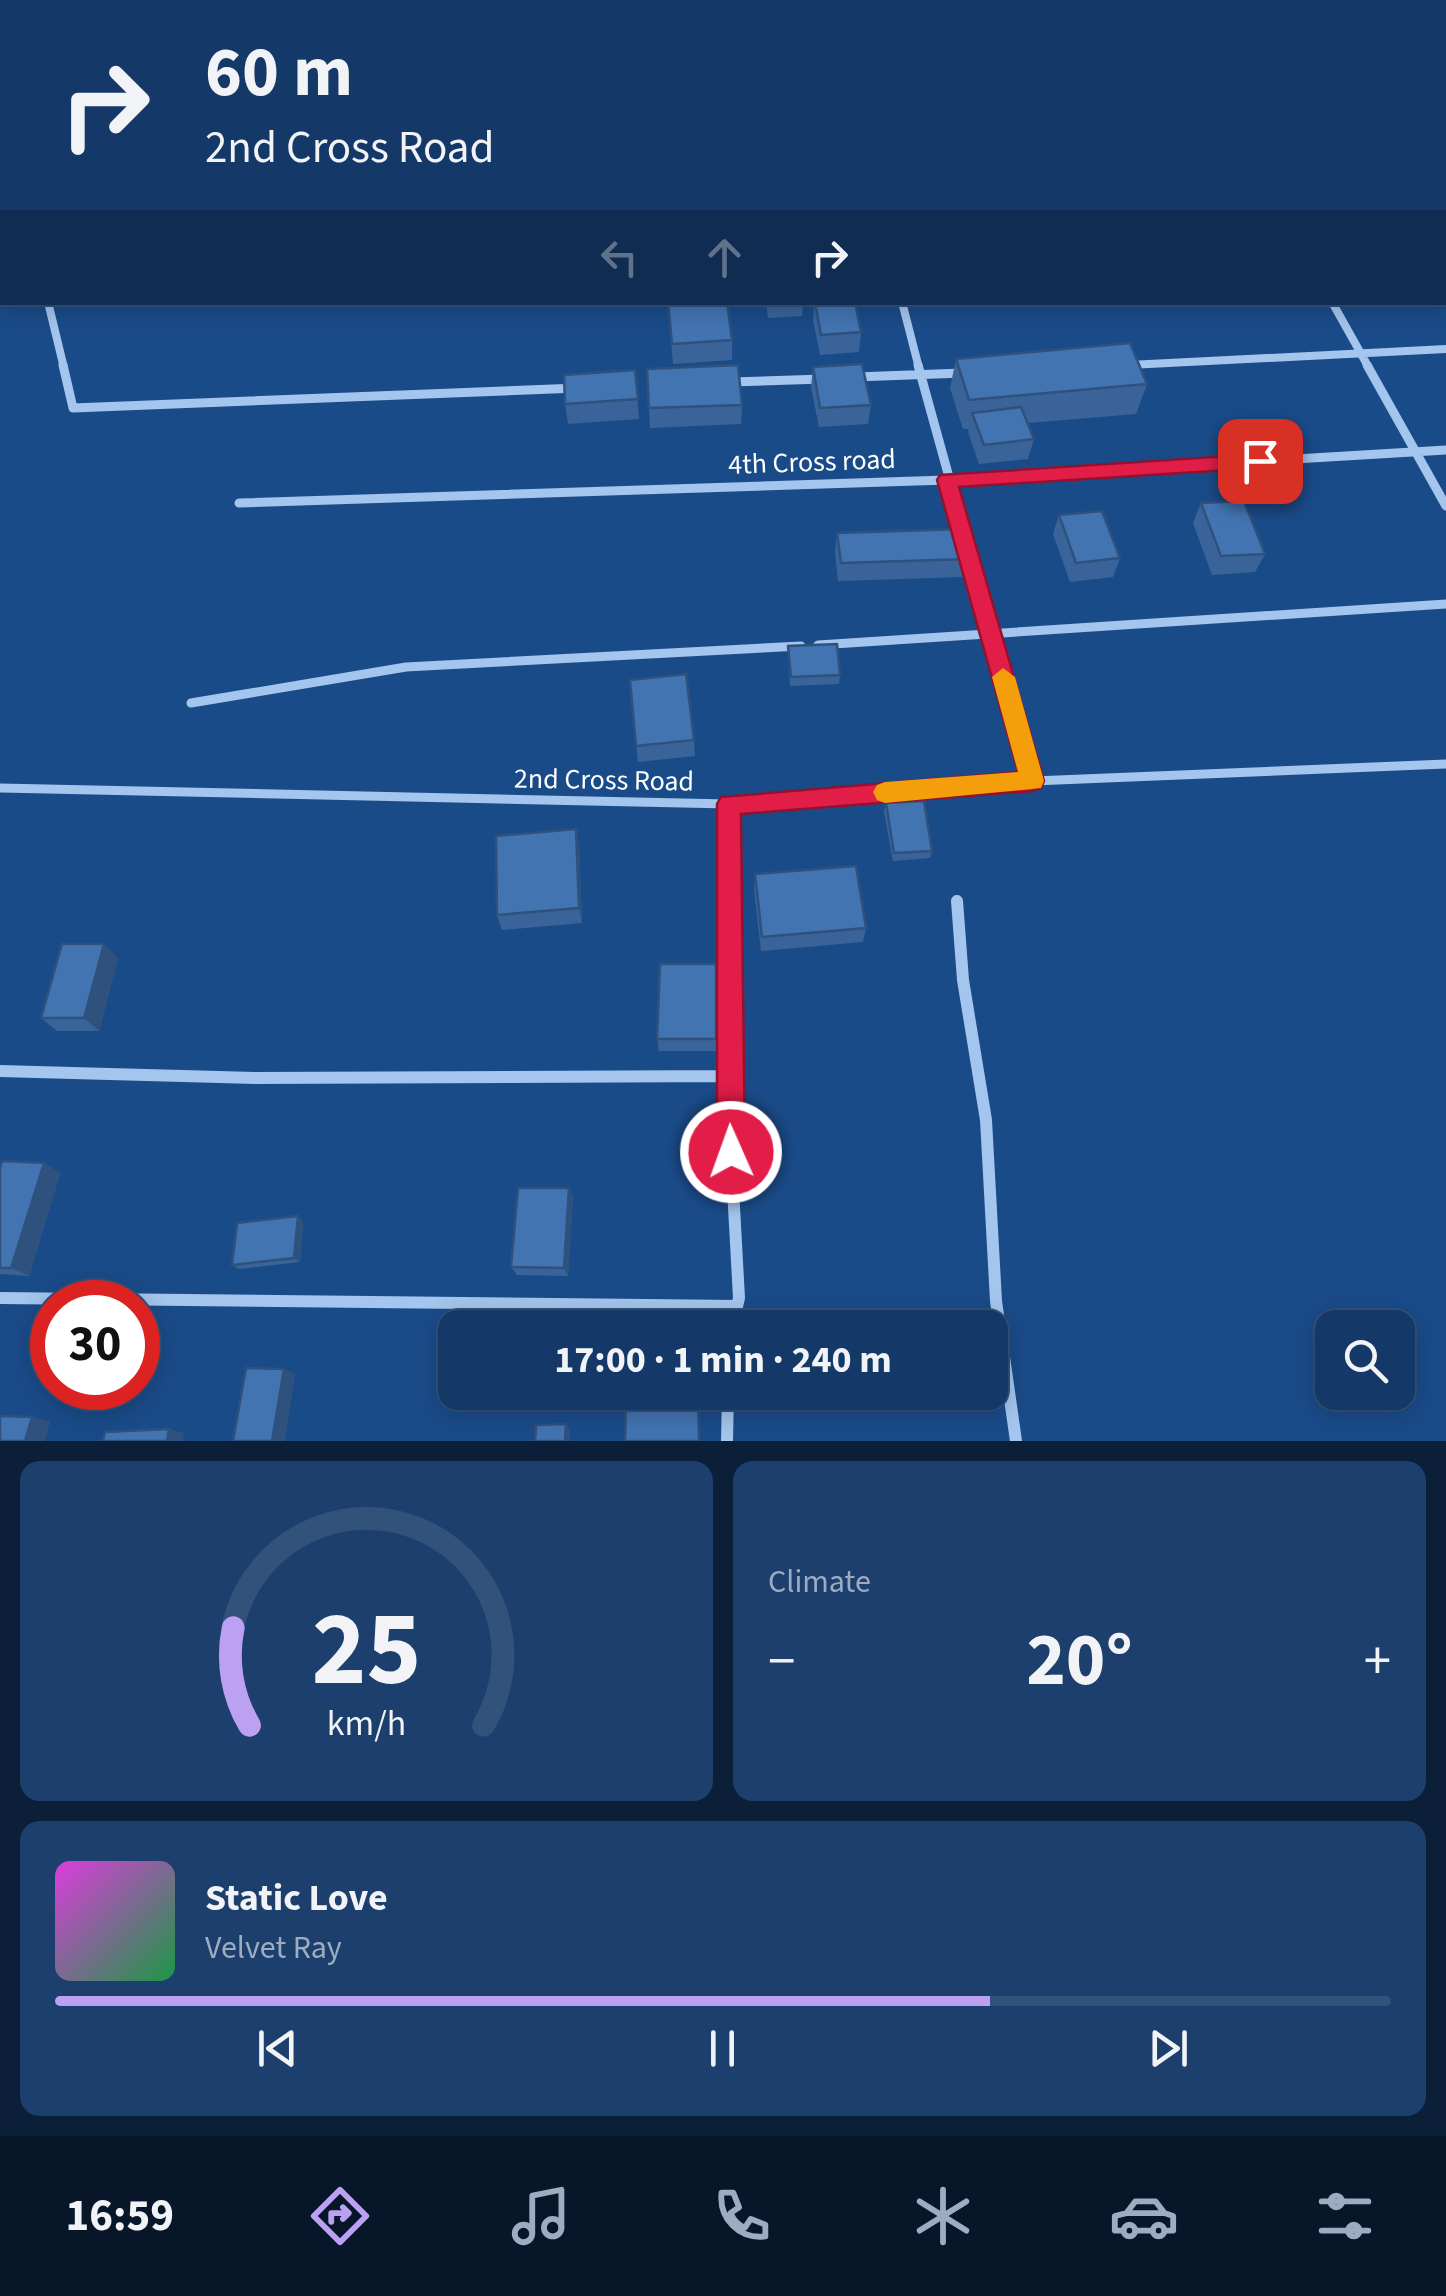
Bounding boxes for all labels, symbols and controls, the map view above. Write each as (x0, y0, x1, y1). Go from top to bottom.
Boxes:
text: 60 m (205, 23, 353, 123)
icon: right (40, 40, 170, 170)
text: 2nd Cross Road (205, 116, 494, 180)
icon: left (592, 230, 647, 285)
icon: ahead (697, 230, 752, 285)
icon: right (802, 230, 857, 285)
pin (1218, 419, 1303, 504)
icon: arrive (1233, 434, 1288, 489)
street label: 4th Cross road (728, 439, 897, 485)
street label: 2nd Cross Road (514, 758, 694, 802)
position arrow (679, 1100, 783, 1204)
speed limit sign: 30 (30, 1280, 160, 1410)
map controls (1315, 1310, 1415, 1410)
button: search (1315, 1310, 1415, 1410)
text: 17:00 · 1 min · 240 m (554, 1333, 892, 1387)
text: Climate (768, 1559, 871, 1605)
text: 25 (312, 1577, 421, 1725)
text: 20° (1026, 1607, 1133, 1714)
text: − (768, 1623, 795, 1701)
text: + (1364, 1623, 1391, 1701)
text: km/h (327, 1698, 406, 1749)
text: Static Love (205, 1871, 388, 1925)
text: Velvet Ray (205, 1925, 342, 1971)
icon: previous (250, 2021, 305, 2076)
icon: pause (695, 2021, 750, 2076)
icon: next (1141, 2021, 1196, 2076)
icon: directions (305, 2181, 375, 2251)
icon: music (506, 2181, 576, 2251)
icon: phone (707, 2181, 777, 2251)
icon: climate (908, 2181, 978, 2251)
icon: car (1109, 2181, 1179, 2251)
icon: filters (1310, 2181, 1380, 2251)
text: 16:59 (66, 2184, 174, 2248)

